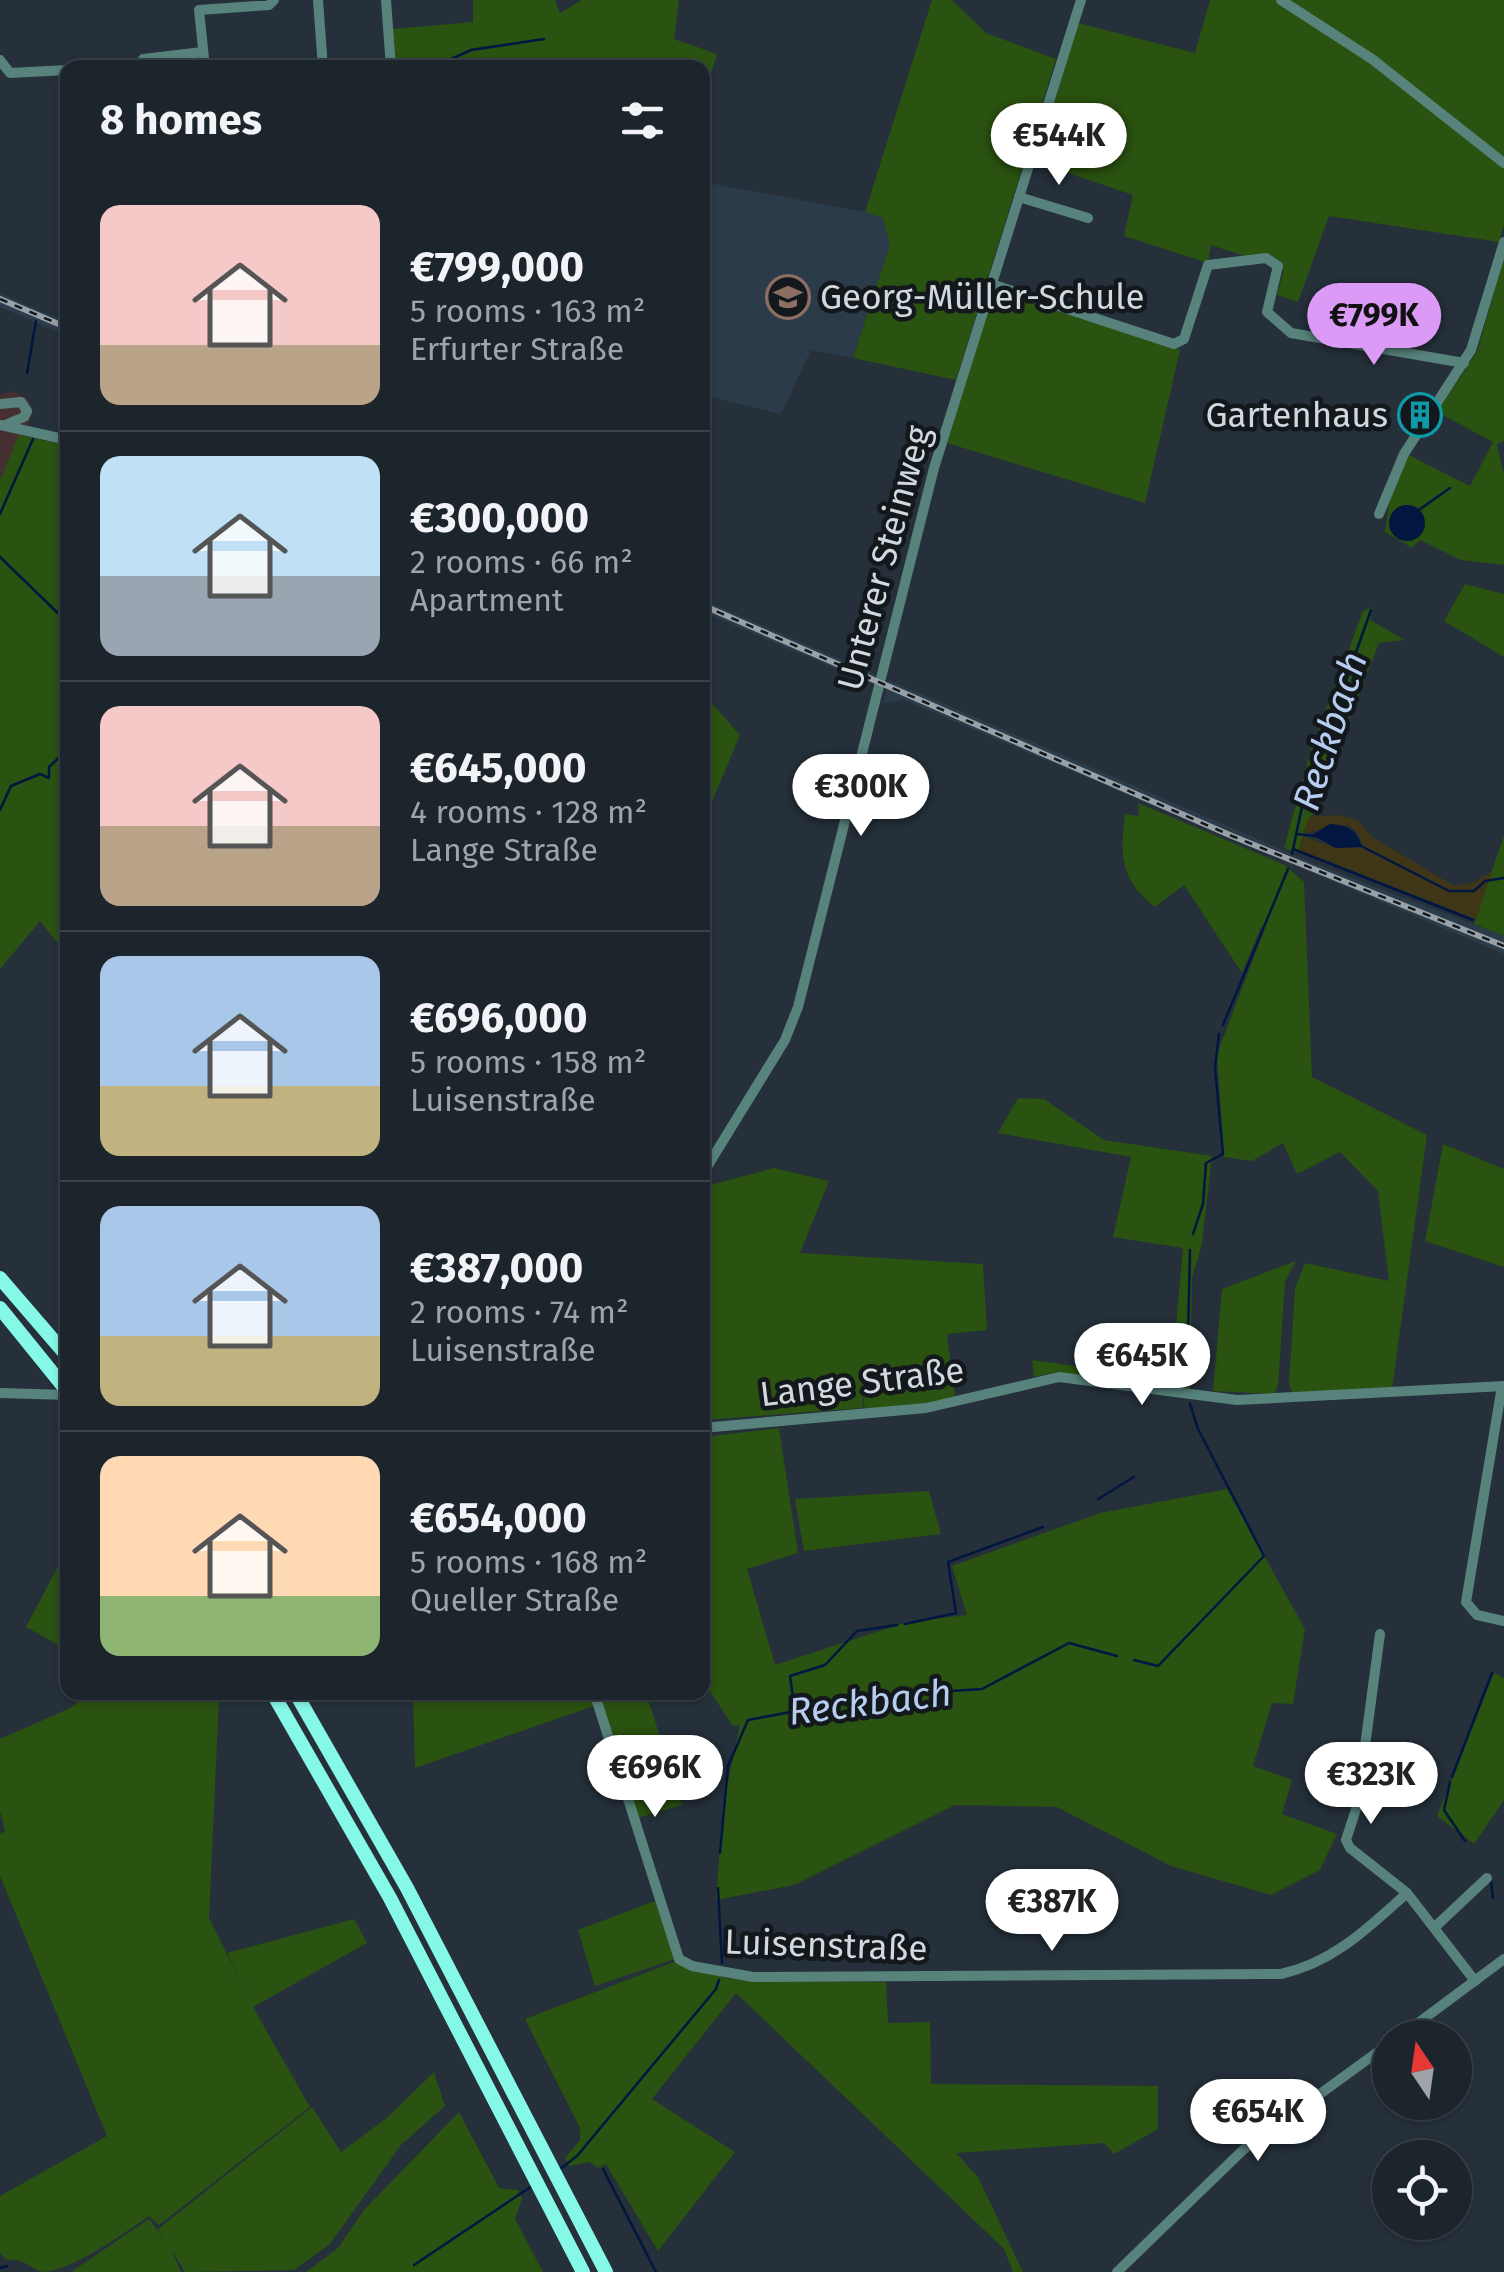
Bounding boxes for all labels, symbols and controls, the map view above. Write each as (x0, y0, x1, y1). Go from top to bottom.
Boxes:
icon: filters (615, 93, 670, 148)
text: 8 homes (100, 95, 262, 145)
pin: €544K (989, 103, 1129, 188)
text: €544K (1013, 116, 1105, 154)
text: €799,000 (410, 242, 584, 292)
icon: home (180, 245, 300, 365)
school or university icon: Georg-Müller-Schule (765, 274, 811, 320)
place label: Georg-Müller-Schule (820, 276, 1144, 318)
pin: €799K (1304, 283, 1444, 368)
text: 5 rooms · 163 m² (410, 292, 645, 330)
text: €799K (1329, 296, 1419, 334)
text: Erfurter Straße (410, 330, 624, 368)
building icon: Gartenhaus (1397, 392, 1443, 438)
place label: Gartenhaus (1205, 394, 1388, 436)
street label: Unterer Steinweg (828, 420, 940, 695)
text: €300,000 (410, 493, 589, 543)
icon: home (180, 496, 300, 616)
text: 2 rooms · 66 m² (410, 543, 633, 581)
text: Apartment (410, 581, 564, 619)
water label: Reckbach (1283, 646, 1377, 816)
text: €645,000 (410, 743, 587, 793)
icon: home (180, 746, 300, 866)
pin: €300K (791, 754, 931, 839)
text: €300K (814, 767, 908, 805)
text: 4 rooms · 128 m² (410, 793, 647, 831)
text: Lange Straße (410, 831, 598, 869)
text: €696,000 (410, 993, 587, 1043)
icon: home (180, 996, 300, 1116)
text: 5 rooms · 158 m² (410, 1043, 646, 1081)
text: Luisenstraße (410, 1081, 596, 1119)
text: €387,000 (410, 1243, 583, 1293)
icon: home (180, 1246, 300, 1366)
text: 2 rooms · 74 m² (410, 1293, 629, 1331)
pin: €645K (1072, 1323, 1212, 1408)
text: Luisenstraße (410, 1331, 596, 1369)
text: €645K (1096, 1336, 1188, 1374)
street label: Lange Straße (757, 1349, 967, 1415)
text: €654,000 (410, 1493, 587, 1543)
icon: home (180, 1496, 300, 1616)
text: 5 rooms · 168 m² (410, 1543, 647, 1581)
text: Queller Straße (410, 1581, 619, 1619)
water label: Reckbach (786, 1669, 954, 1735)
pin: €696K (585, 1735, 725, 1820)
pin: €323K (1301, 1742, 1441, 1827)
text: €696K (609, 1748, 701, 1786)
text: €323K (1327, 1755, 1415, 1793)
pin: €387K (982, 1869, 1122, 1954)
text: €387K (1008, 1882, 1096, 1920)
street label: Luisenstraße (724, 1920, 928, 1970)
north arrow (1372, 2020, 1472, 2120)
map controls (1372, 2020, 1472, 2240)
pin: €654K (1188, 2079, 1328, 2164)
text: €654K (1212, 2092, 1304, 2130)
button: locate (1372, 2140, 1472, 2240)

